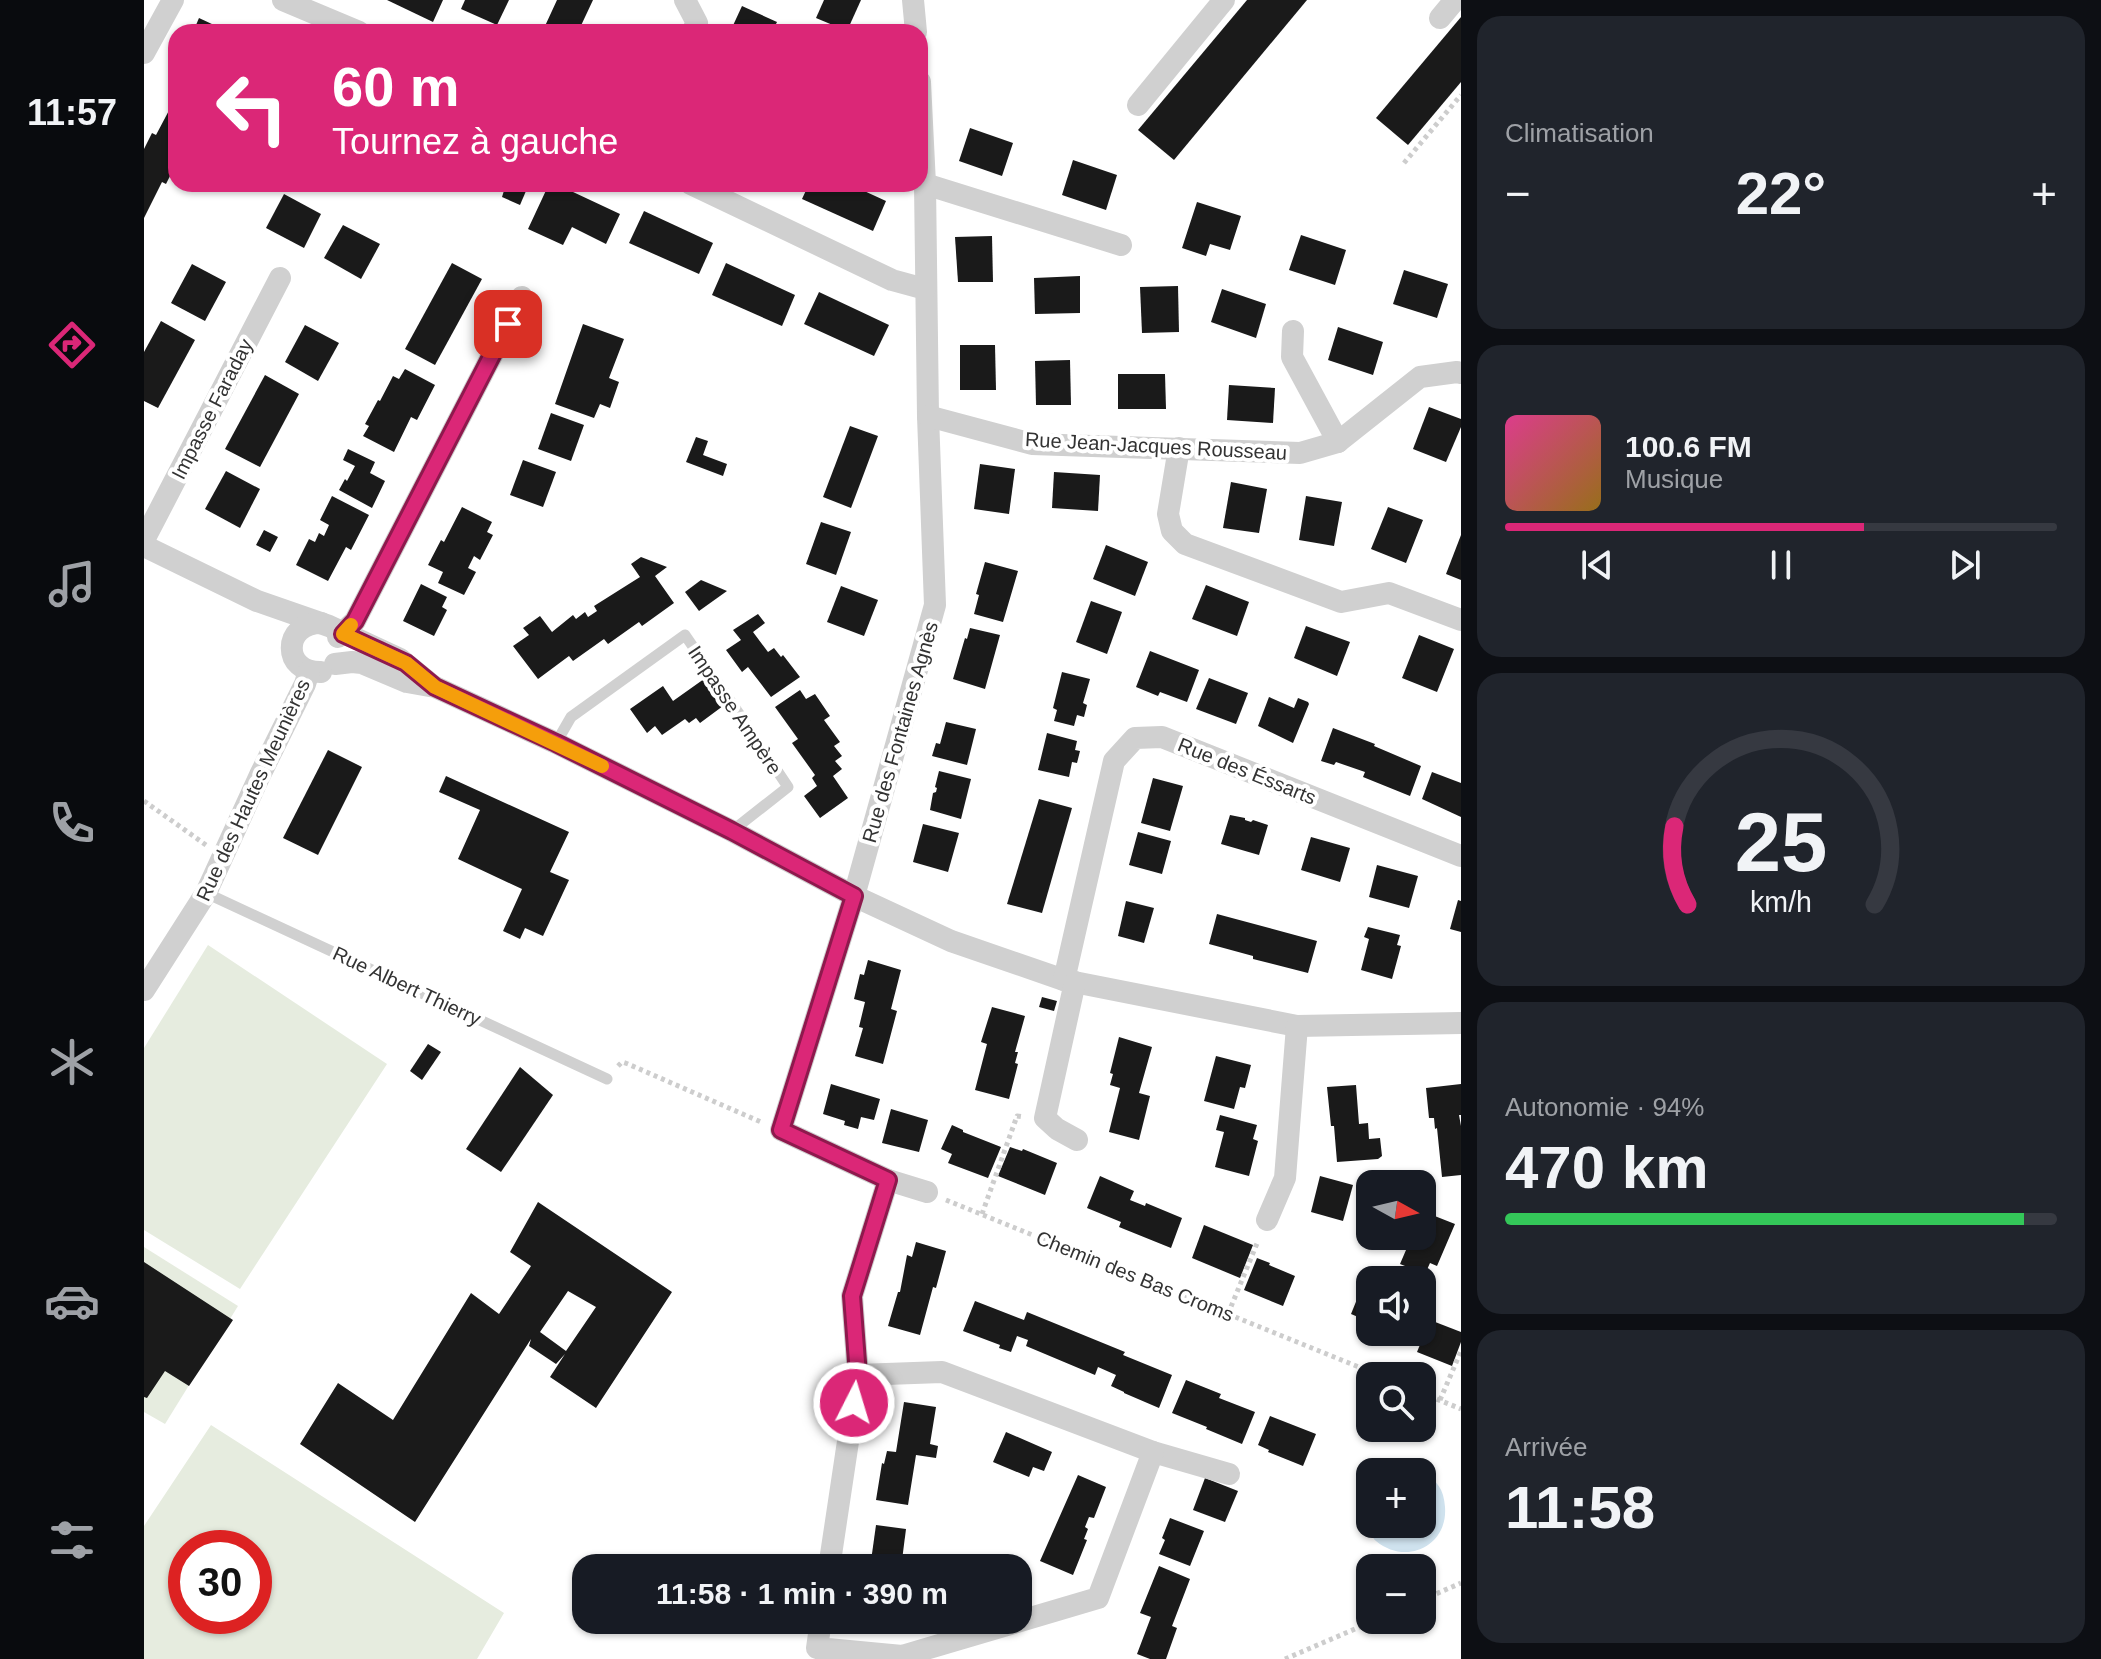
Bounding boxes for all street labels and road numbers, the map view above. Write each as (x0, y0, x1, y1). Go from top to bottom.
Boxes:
street label: Impasse Faraday (167, 335, 257, 483)
street label: Rue Jean-Jacques Rousseau (1024, 428, 1288, 464)
street label: Rue des Fontaines Agnès (858, 619, 942, 845)
street label: Impasse Ampère (684, 642, 786, 778)
street label: Rue des Hautes Meunières (192, 676, 314, 904)
street label: Rue des Éssarts (1175, 733, 1319, 809)
street label: Rue Albert Thierry (329, 942, 485, 1030)
street label: Chemin des Bas Croms (1033, 1226, 1237, 1326)

